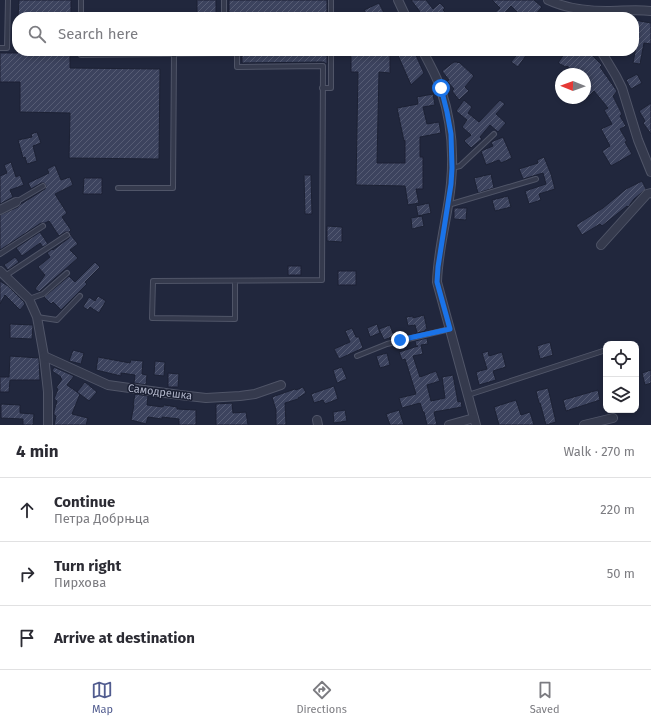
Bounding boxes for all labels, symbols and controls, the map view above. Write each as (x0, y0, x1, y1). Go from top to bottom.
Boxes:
search box (12, 12, 639, 56)
icon: search (26, 23, 48, 45)
text: Search here (58, 25, 138, 43)
north arrow (555, 68, 591, 104)
route start (432, 79, 450, 97)
route end (391, 331, 409, 349)
map controls (603, 341, 639, 413)
button: locate (603, 341, 639, 377)
button: layers (603, 377, 639, 413)
street label: Самодрешка (127, 382, 193, 402)
text: 4 min (16, 441, 59, 462)
text: Walk · 270 m (563, 444, 635, 459)
text: Continue (54, 493, 115, 511)
icon: ahead (16, 499, 38, 521)
text: 220 m (600, 502, 635, 517)
text: Петра Добрњца (54, 511, 150, 526)
text: Turn right (54, 557, 121, 575)
icon: right (16, 563, 38, 585)
text: 50 m (607, 566, 635, 581)
text: Пирхова (54, 575, 106, 590)
icon: arrive (16, 627, 38, 649)
text: Arrive at destination (54, 629, 195, 647)
tab: Map (91, 679, 113, 716)
tab: Directions (296, 679, 347, 716)
tab: Saved (530, 679, 560, 716)

